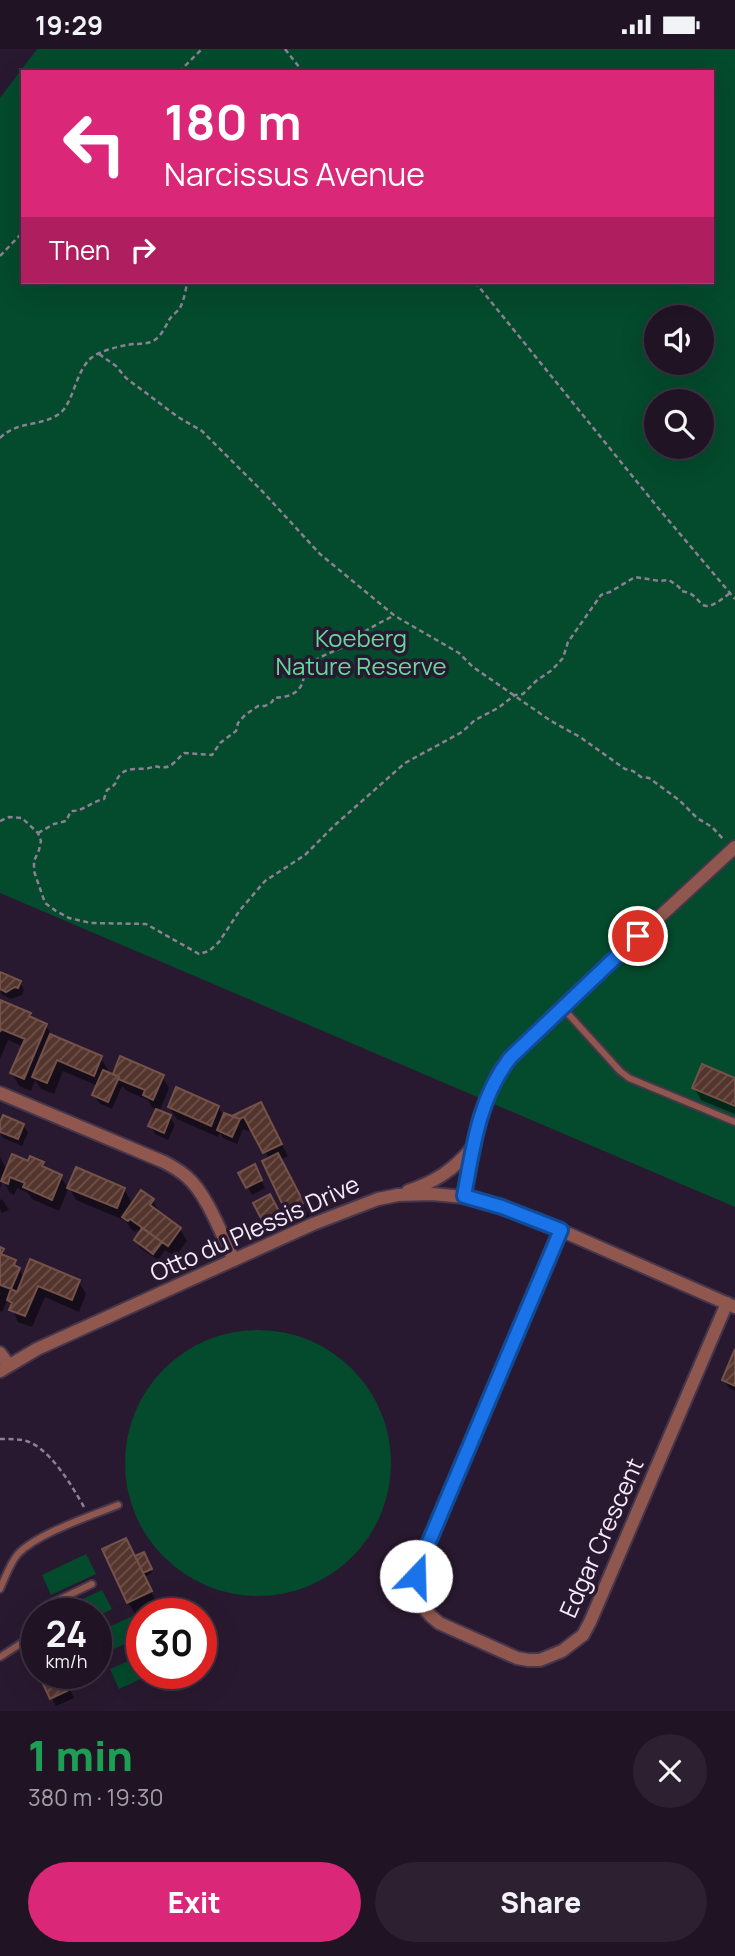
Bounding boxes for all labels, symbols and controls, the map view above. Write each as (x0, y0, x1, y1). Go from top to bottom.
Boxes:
text: 19:29 (35, 7, 103, 43)
text: 180 m (164, 88, 302, 155)
icon: left (49, 98, 140, 189)
text: Narcissus Avenue (164, 152, 425, 196)
icon: right (124, 231, 162, 269)
text: Then (49, 232, 110, 268)
map controls (644, 305, 714, 459)
button: sound (644, 305, 714, 375)
button: search (644, 389, 714, 459)
park label: Koeberg Nature Reserve (275, 621, 447, 682)
pin (608, 906, 668, 966)
icon: arrive (619, 917, 657, 955)
street label: Otto du Plessis Drive (144, 1167, 364, 1289)
street label: Edgar Crescent (551, 1452, 651, 1622)
position arrow (379, 1539, 453, 1613)
speed limit sign: 30 (126, 1598, 217, 1689)
text: 24 (46, 1610, 87, 1658)
text: km/h (46, 1649, 87, 1673)
text: 1 min (28, 1726, 133, 1784)
button: close (633, 1734, 707, 1808)
text: 380 m · 19:30 (28, 1781, 163, 1813)
button: Exit (28, 1862, 361, 1942)
button: Share (375, 1862, 707, 1942)

